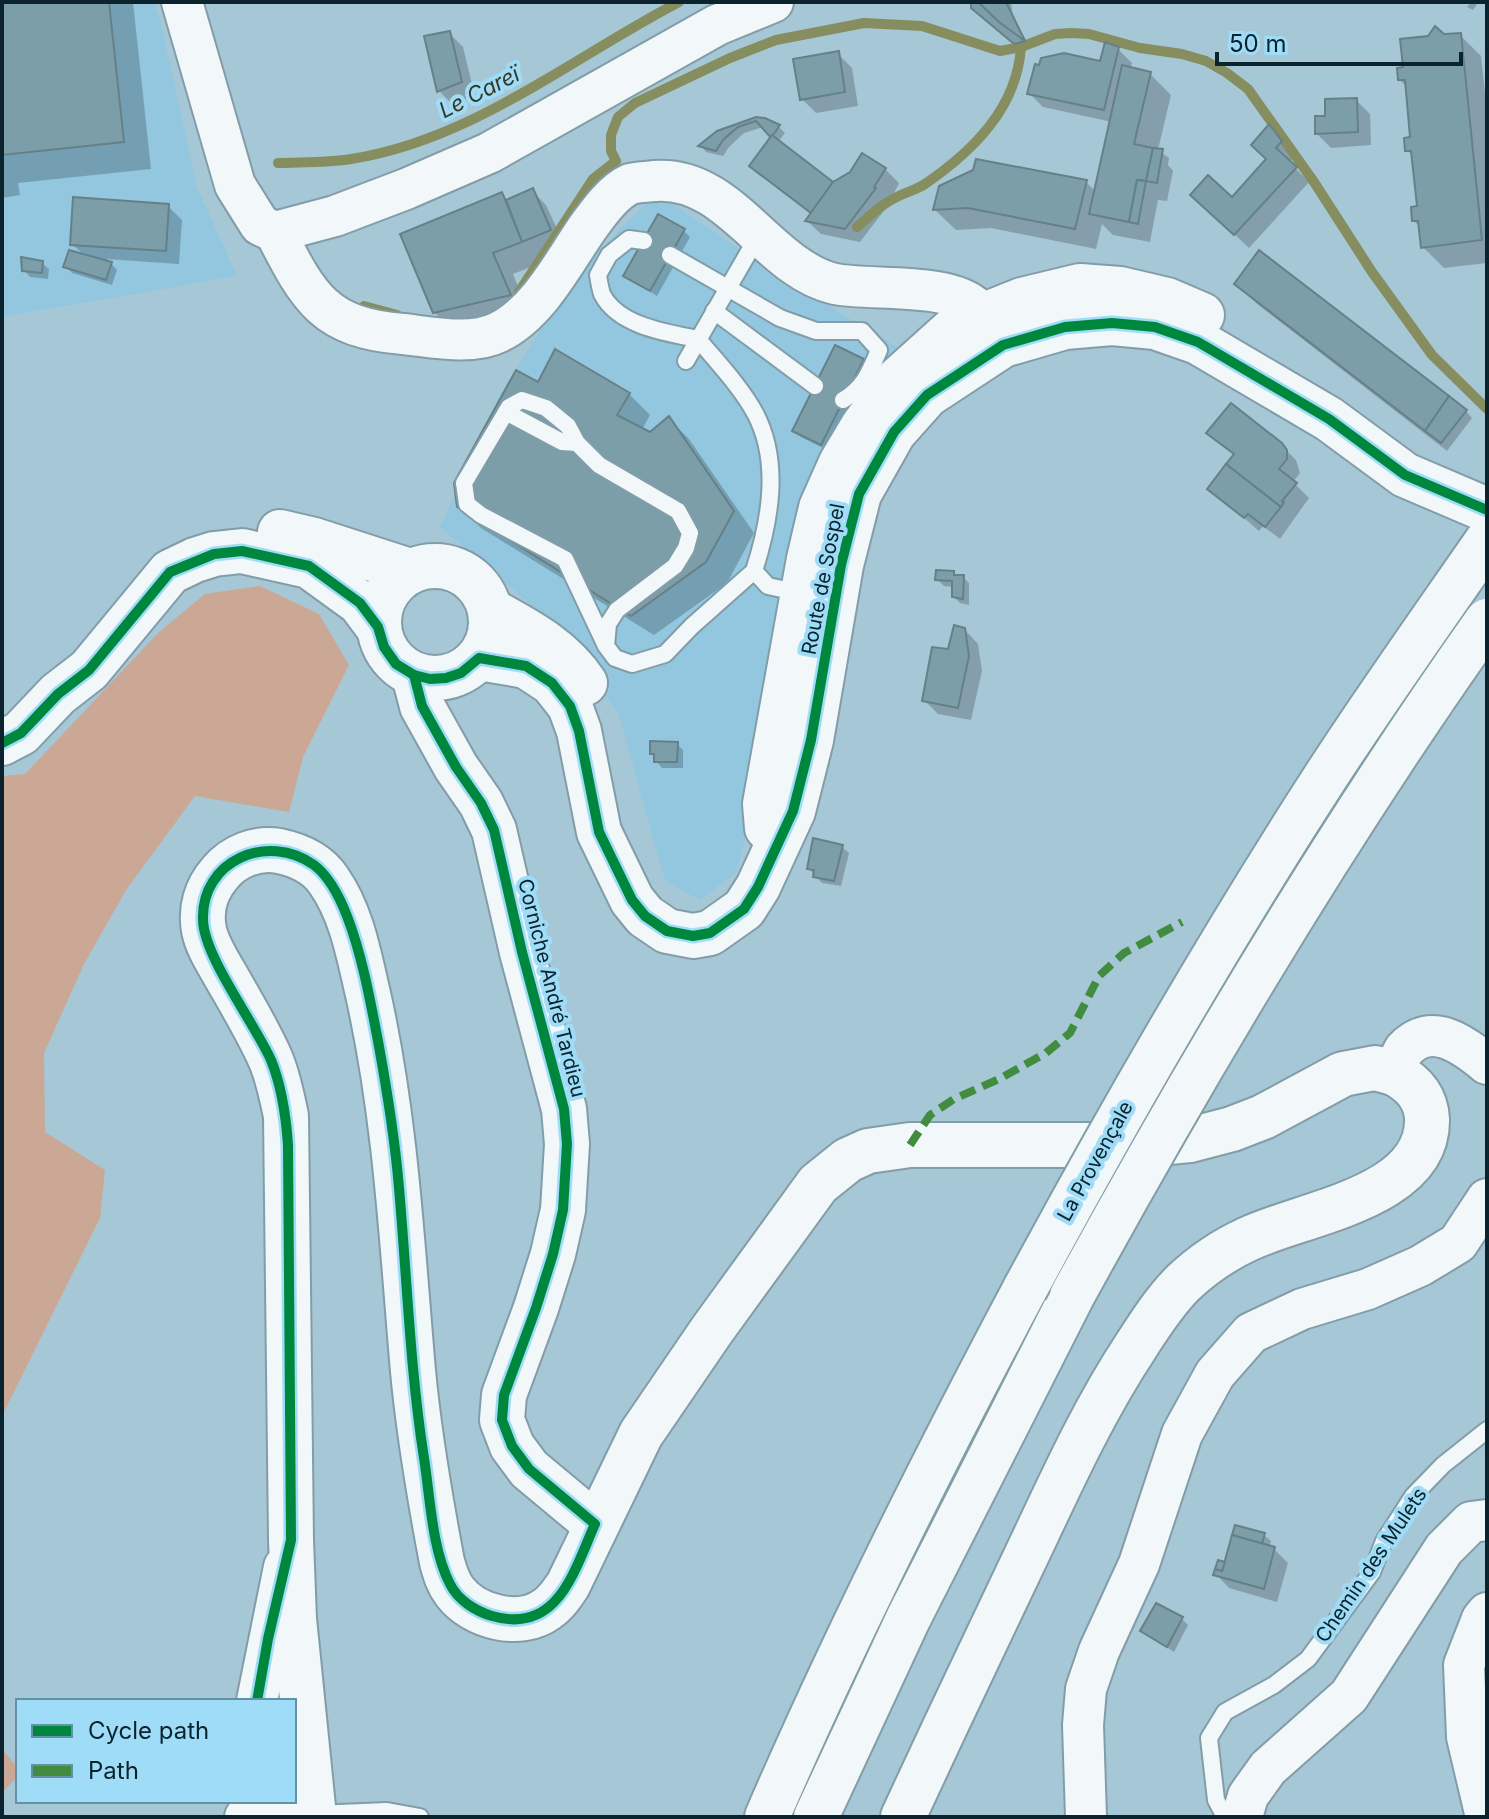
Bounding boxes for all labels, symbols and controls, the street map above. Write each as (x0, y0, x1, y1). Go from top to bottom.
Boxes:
scale bar (1217, 16, 1461, 66)
text: 50 m (1229, 29, 1287, 58)
water label: Le Careï (434, 60, 526, 123)
street label: Route de Sospel (797, 501, 849, 657)
street label: Corniche André Tardieu (513, 876, 591, 1100)
street label: La Provençale (1052, 1097, 1138, 1225)
street label: Chemin des Mulets (1310, 1483, 1432, 1647)
legend (16, 1699, 296, 1803)
text: Cycle path (88, 1716, 209, 1745)
text: Path (88, 1756, 139, 1785)

